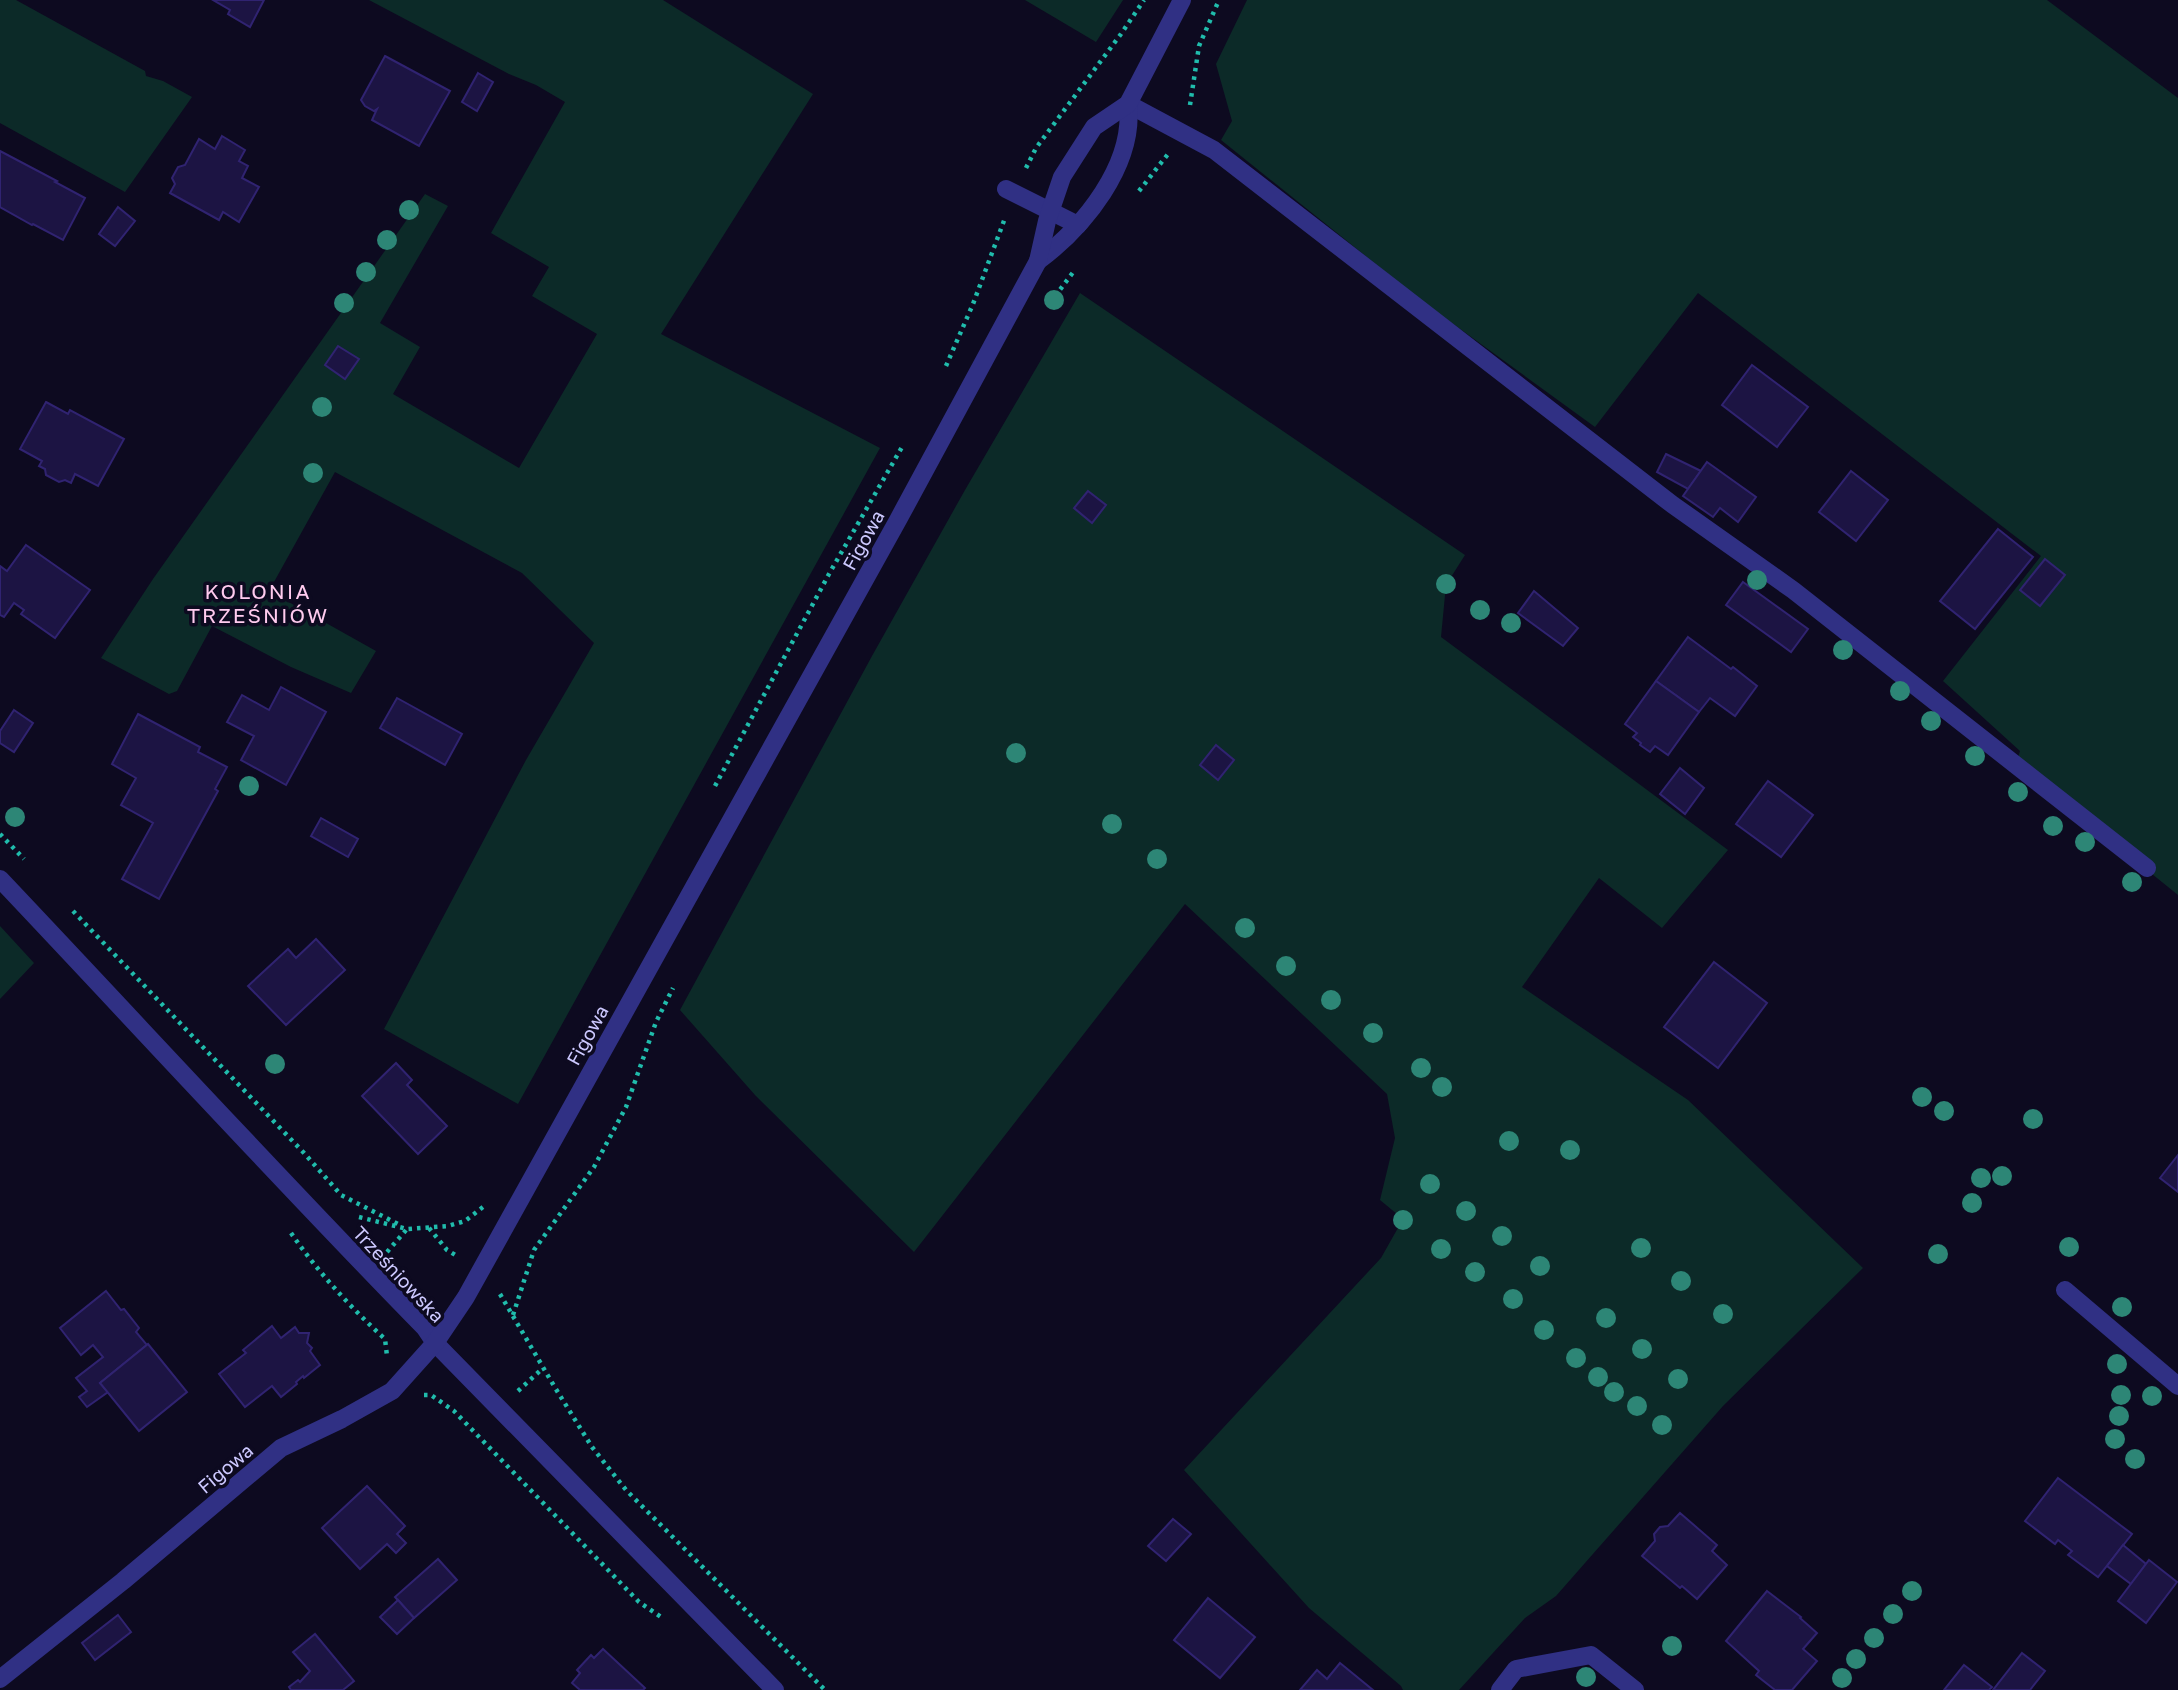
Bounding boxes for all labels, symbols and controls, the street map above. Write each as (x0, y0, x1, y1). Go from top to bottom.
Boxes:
street label: Figowa (837, 506, 889, 574)
district label: KOLONIA TRZEŚNIÓW (187, 578, 329, 628)
street label: Figowa (561, 1001, 613, 1069)
street label: Trześniowska (349, 1221, 449, 1327)
street label: Figowa (193, 1438, 257, 1498)

